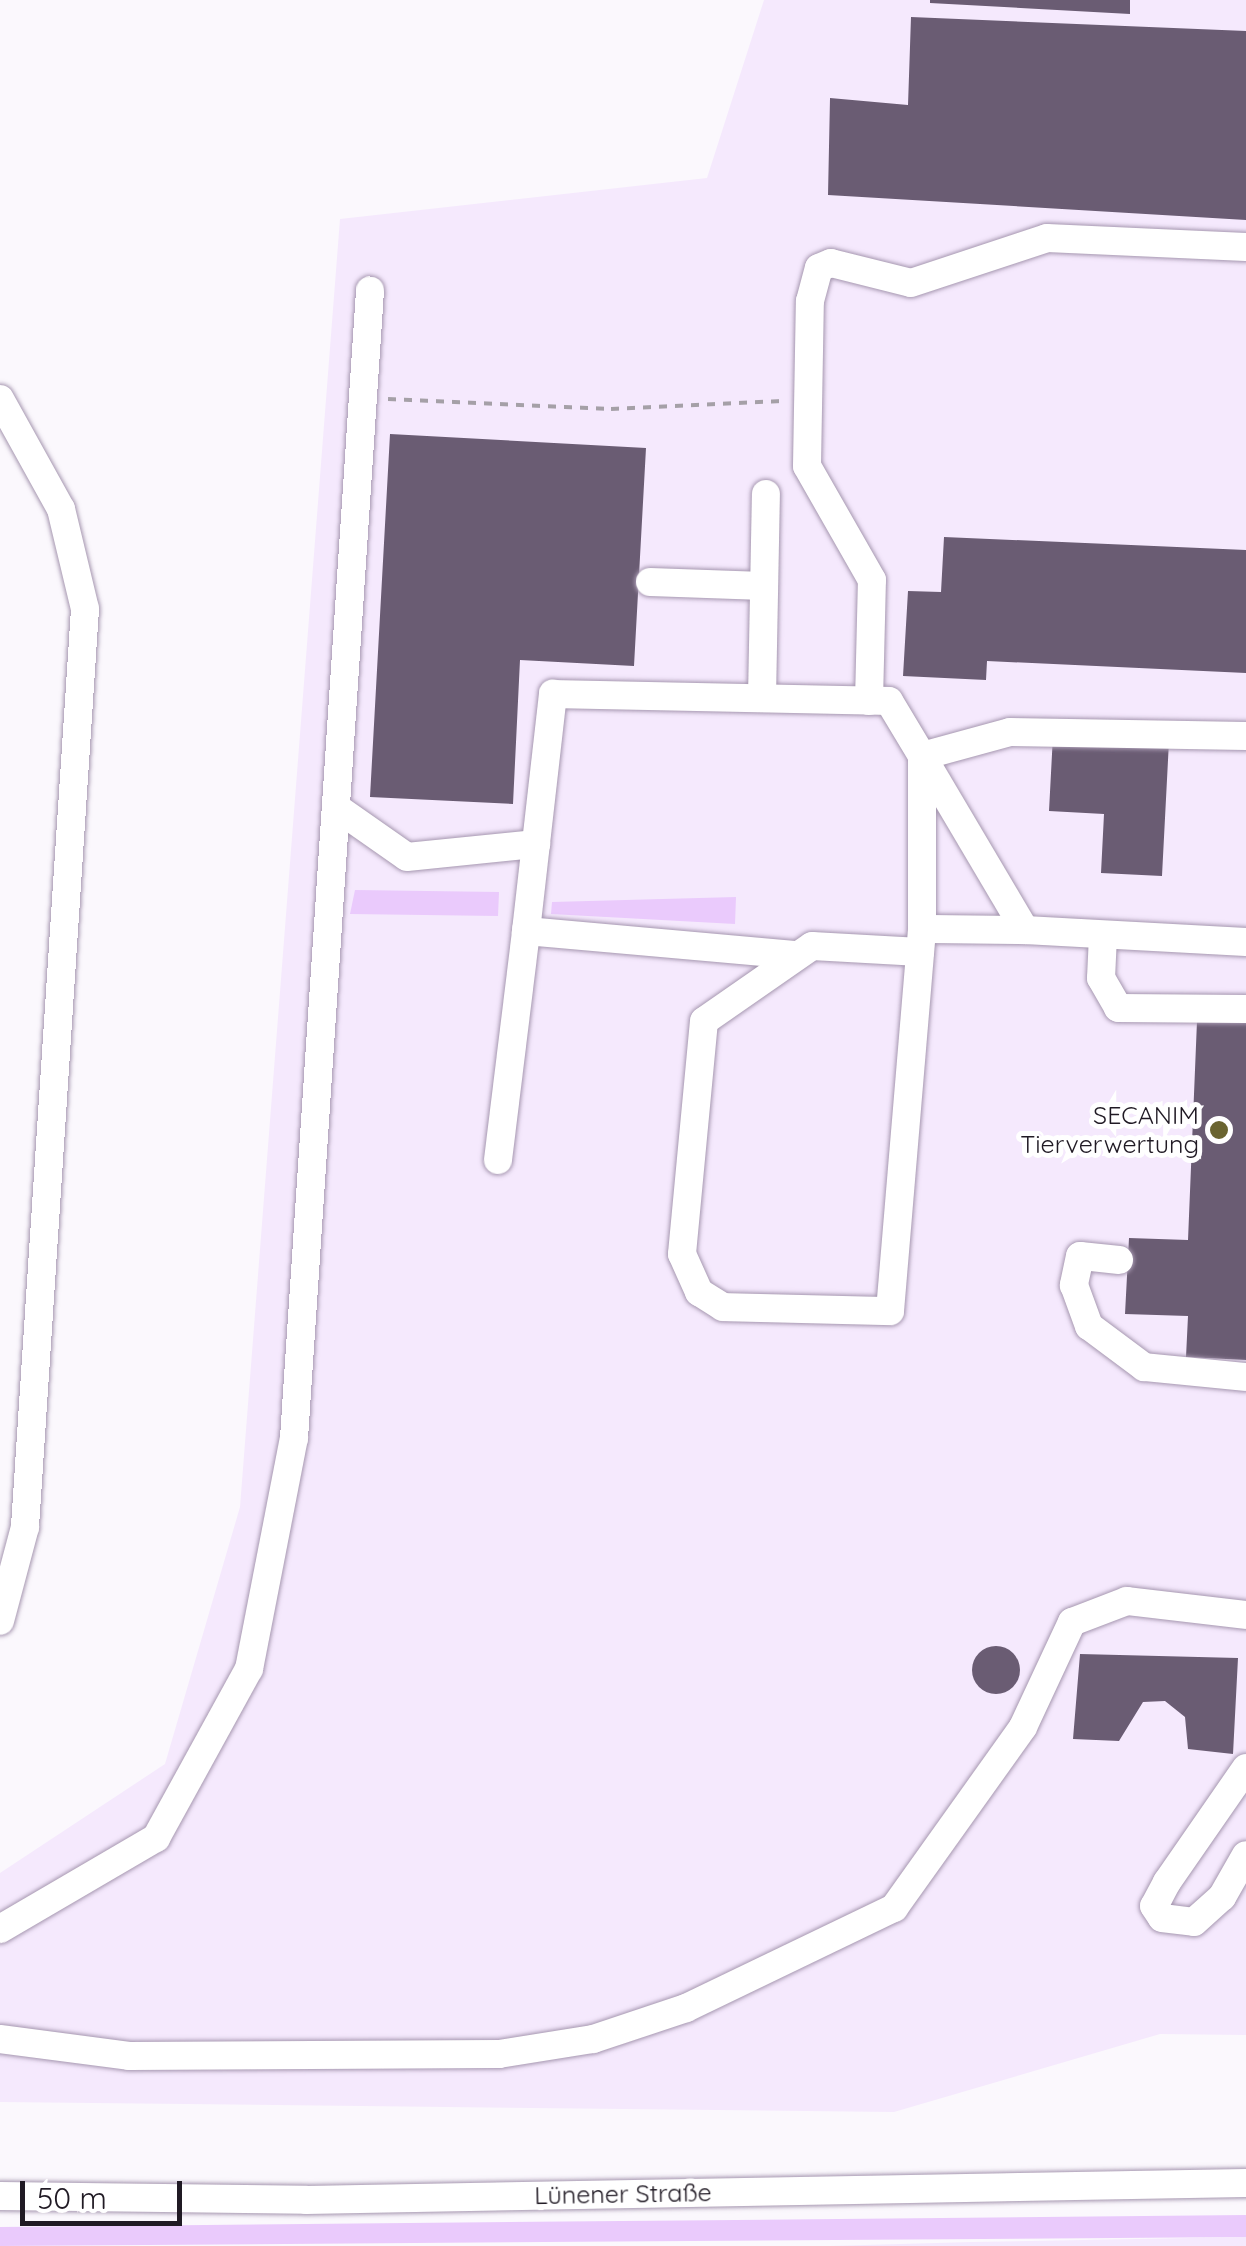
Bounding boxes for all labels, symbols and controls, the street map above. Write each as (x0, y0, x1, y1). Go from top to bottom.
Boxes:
place label: SECANIM Tierverwertung (1020, 1101, 1199, 1160)
marker: SECANIM Tierverwertung (1208, 1119, 1230, 1141)
scale bar (25, 2161, 188, 2223)
street label: Lünener Straße (534, 2177, 712, 2211)
text: 50 m (37, 2179, 107, 2217)

